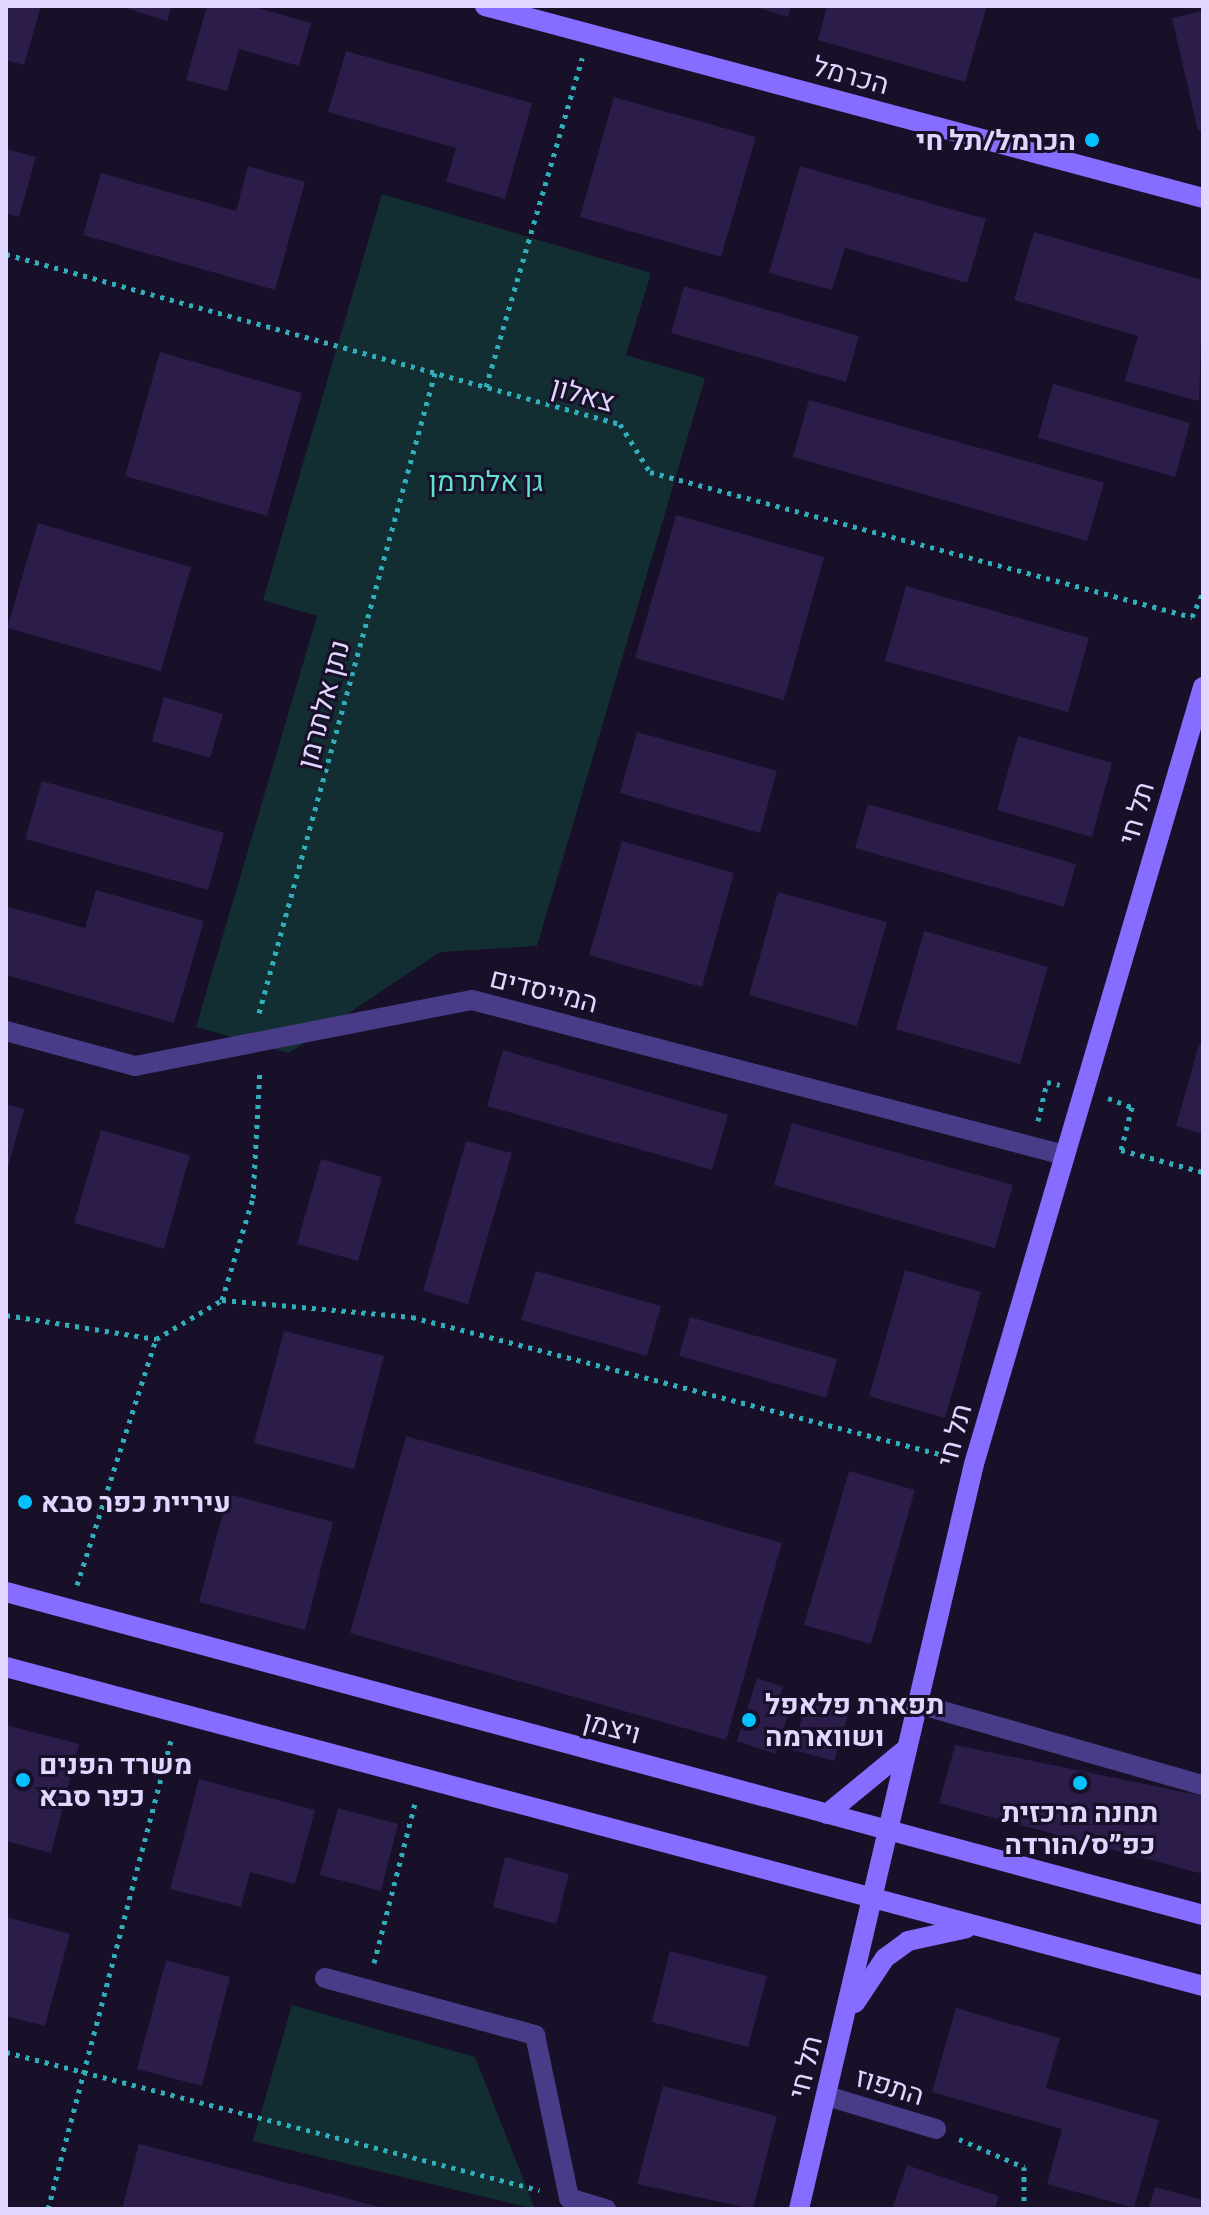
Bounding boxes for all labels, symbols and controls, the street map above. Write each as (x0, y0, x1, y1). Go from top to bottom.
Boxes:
street label: הכרמל (809, 49, 893, 101)
place label: הכרמל/תל חי (916, 123, 1076, 157)
marker: הכרמל/תל חי (1083, 131, 1101, 149)
street label: צאלון (548, 369, 618, 419)
park label: גן אלתרמן (429, 464, 543, 498)
street label: נתן אלתרמן (290, 636, 356, 772)
street label: תל חי (1111, 778, 1161, 848)
street label: המייסדים (487, 960, 601, 1020)
street label: תל חי (930, 1400, 978, 1470)
place label: עיריית כפר סבא (41, 1485, 231, 1519)
marker: עיריית כפר סבא (16, 1493, 34, 1511)
place label: תפארת פלאפל ושווארמה (765, 1687, 944, 1753)
street label: ויצמן (580, 1703, 644, 1751)
marker: תפארת פלאפל ושווארמה (740, 1711, 758, 1729)
place label: משרד הפנים כפר סבא (39, 1747, 192, 1813)
marker: משרד הפנים כפר סבא (14, 1771, 32, 1789)
marker: תחנה מרכזית כפ״ס/הורדה (1071, 1774, 1089, 1792)
place label: תחנה מרכזית כפ״ס/הורדה (1002, 1795, 1158, 1861)
street label: תל חי (781, 2032, 829, 2102)
street label: התפוז (852, 2060, 928, 2112)

